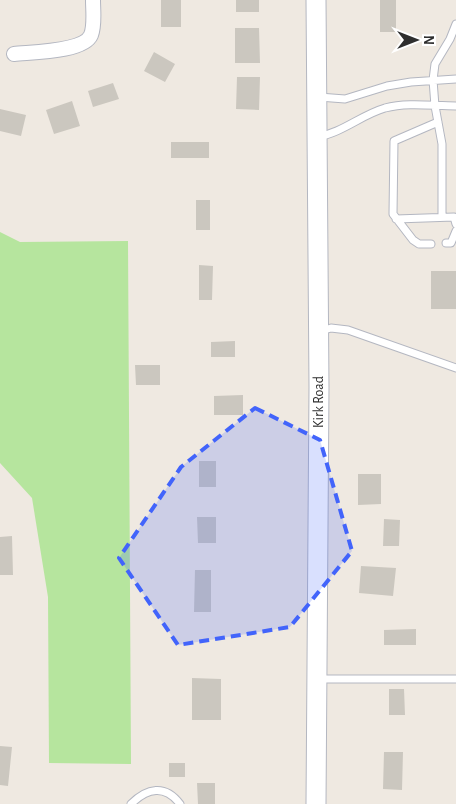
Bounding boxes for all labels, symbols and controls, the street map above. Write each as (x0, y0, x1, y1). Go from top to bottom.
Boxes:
north arrow (391, 15, 441, 65)
text: N (421, 35, 435, 45)
street label: Kirk Road (312, 376, 326, 428)

